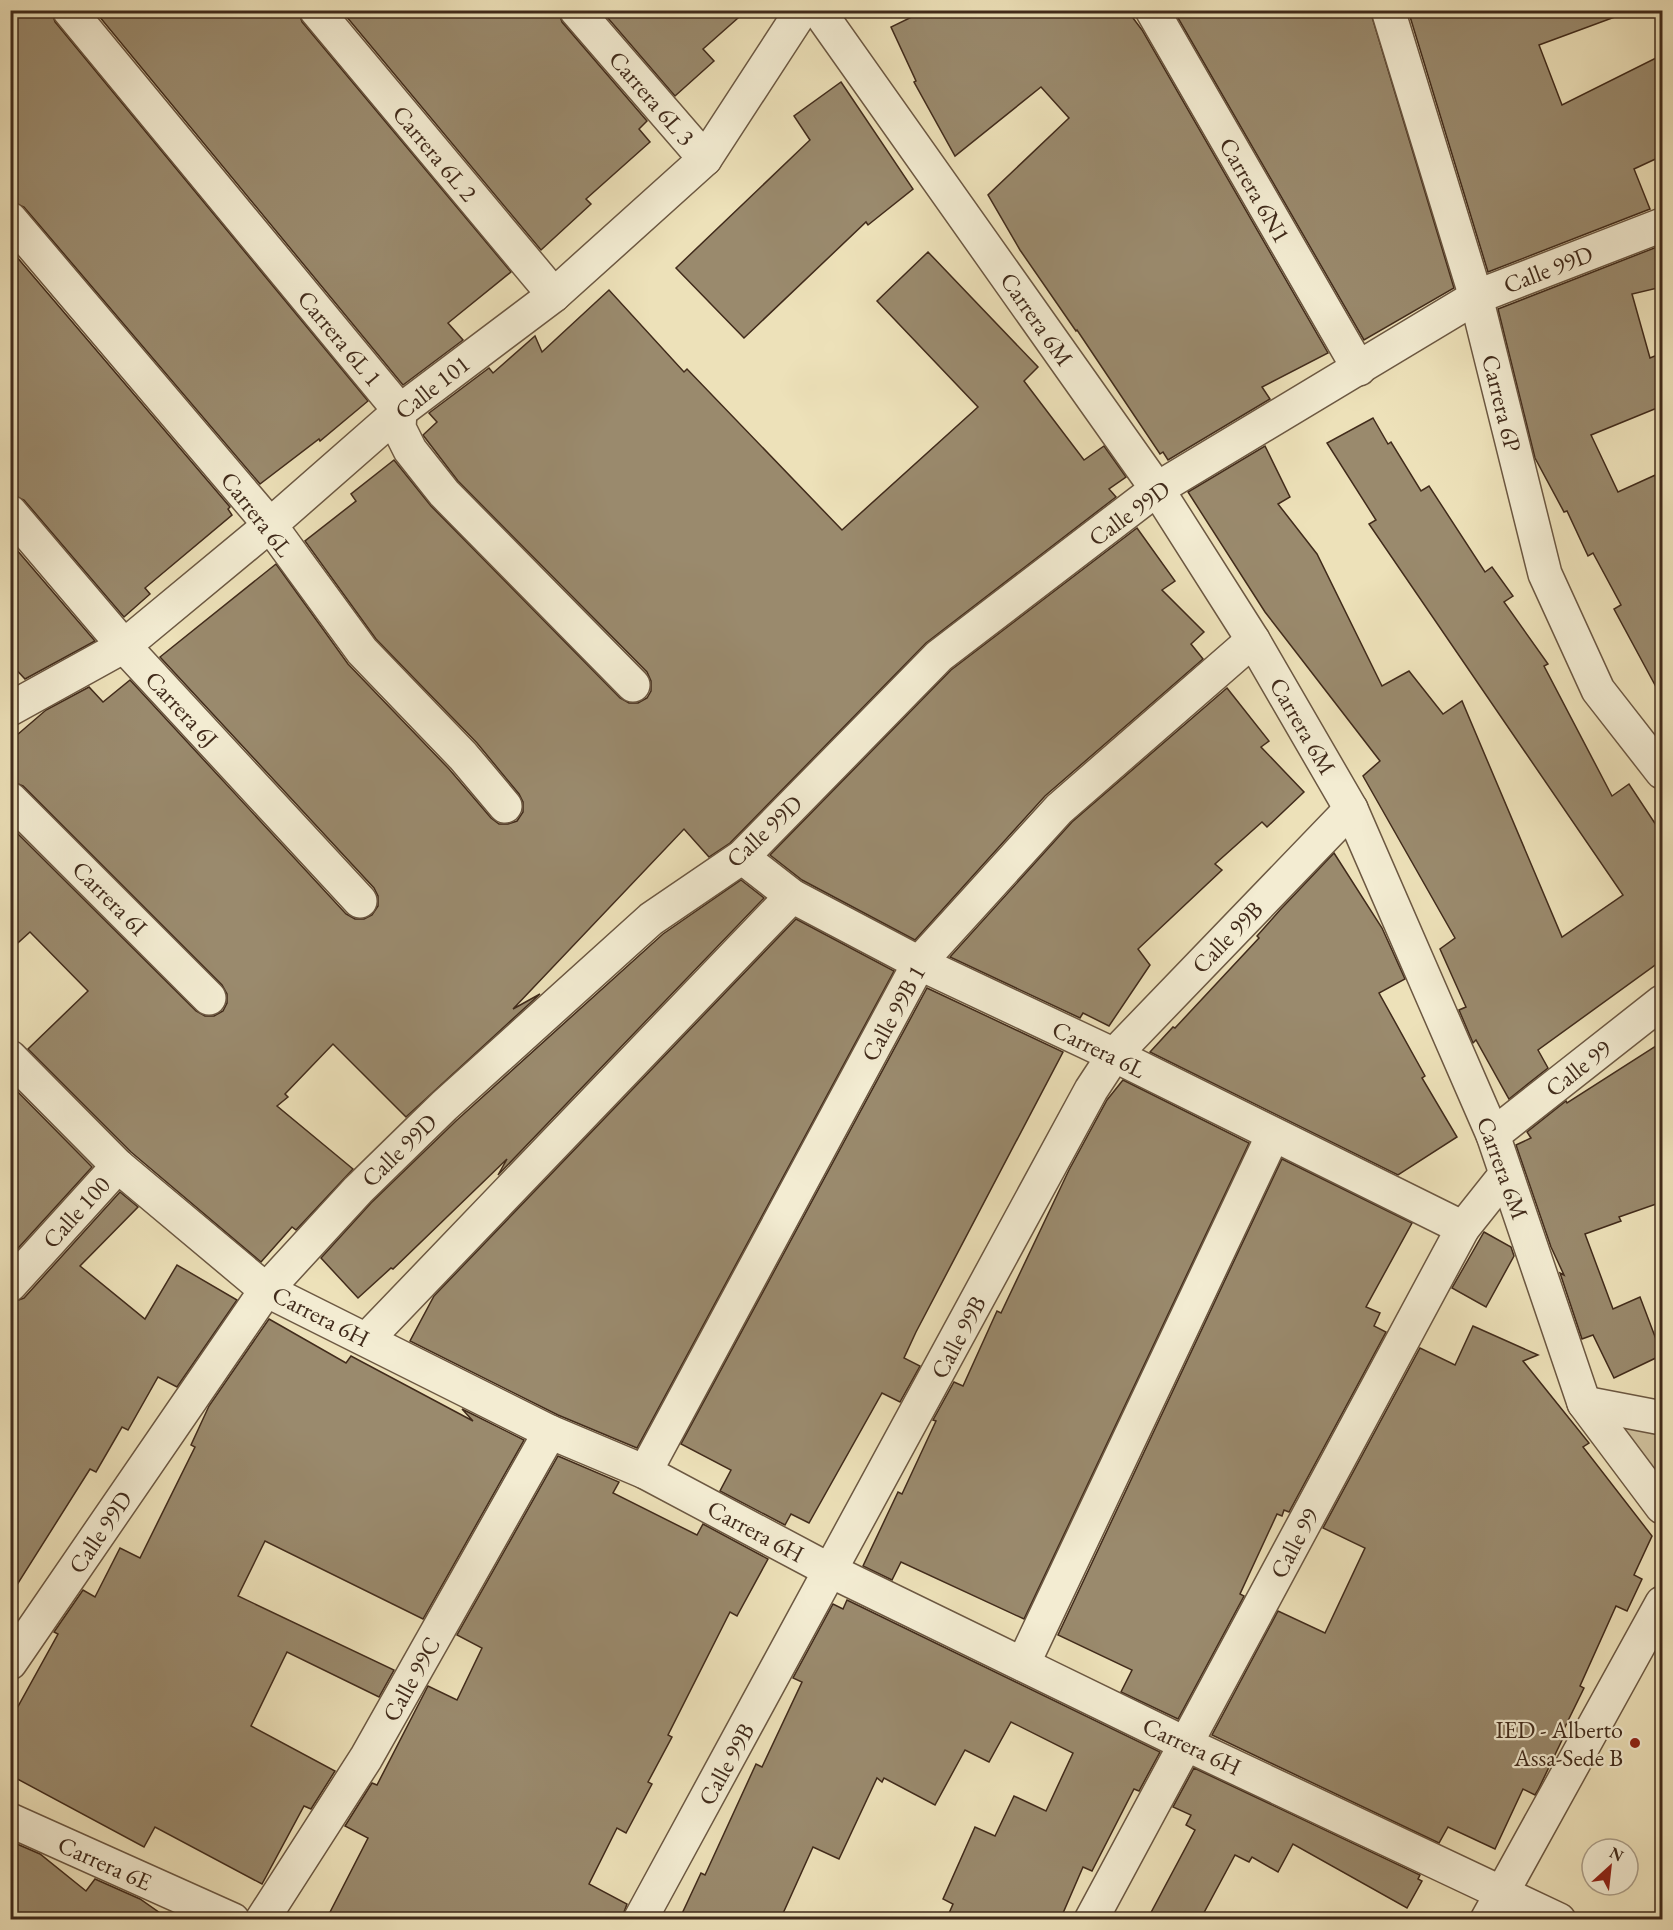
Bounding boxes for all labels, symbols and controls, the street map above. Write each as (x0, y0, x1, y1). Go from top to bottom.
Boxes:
street label: Carrera 6L 3 (602, 44, 702, 152)
street label: Carrera 6L 2 (386, 99, 485, 208)
street label: Carrera 6N1 (1212, 132, 1298, 248)
street label: Calle 99D (1499, 238, 1597, 300)
street label: Carrera 6M (993, 266, 1081, 372)
street label: Carrera 6L 1 (291, 284, 389, 392)
street label: Calle 101 (388, 348, 476, 426)
street label: Carrera 6P (1475, 351, 1529, 455)
street label: Carrera 6L (214, 465, 300, 563)
street label: Calle 99D (1082, 473, 1176, 553)
street label: Carrera 6J (139, 664, 225, 754)
street label: Carrera 6M (1263, 672, 1343, 780)
street label: Calle 99D (719, 788, 809, 874)
street label: Carrera 6I (66, 854, 154, 942)
street label: Calle 99B (1185, 894, 1269, 980)
street label: Calle 99B 1 (854, 959, 932, 1067)
street label: Carrera 6L (1047, 1013, 1151, 1085)
street label: Calle 99 (1539, 1032, 1618, 1103)
street label: Calle 99D (355, 1106, 443, 1194)
street label: Carrera 6M (1470, 1112, 1536, 1224)
street label: Calle 100 (35, 1169, 117, 1255)
street label: Carrera 6H (267, 1278, 375, 1354)
street label: Calle 99B (923, 1290, 993, 1384)
street label: Calle 99D (61, 1485, 139, 1579)
street label: Carrera 6H (702, 1493, 810, 1569)
street label: Calle 99 (1263, 1502, 1326, 1584)
street label: Calle 99C (375, 1631, 447, 1727)
street label: Carrera 6H (1138, 1710, 1246, 1782)
place label: IED - Alberto Assa-Sede B (1496, 1714, 1623, 1773)
street label: Calle 99B (691, 1717, 761, 1811)
marker: IED - Alberto Assa-Sede B (1628, 1736, 1642, 1750)
street label: Carrera 6E (53, 1829, 157, 1897)
north arrow (1580, 1837, 1640, 1897)
text: N (1606, 1842, 1627, 1866)

